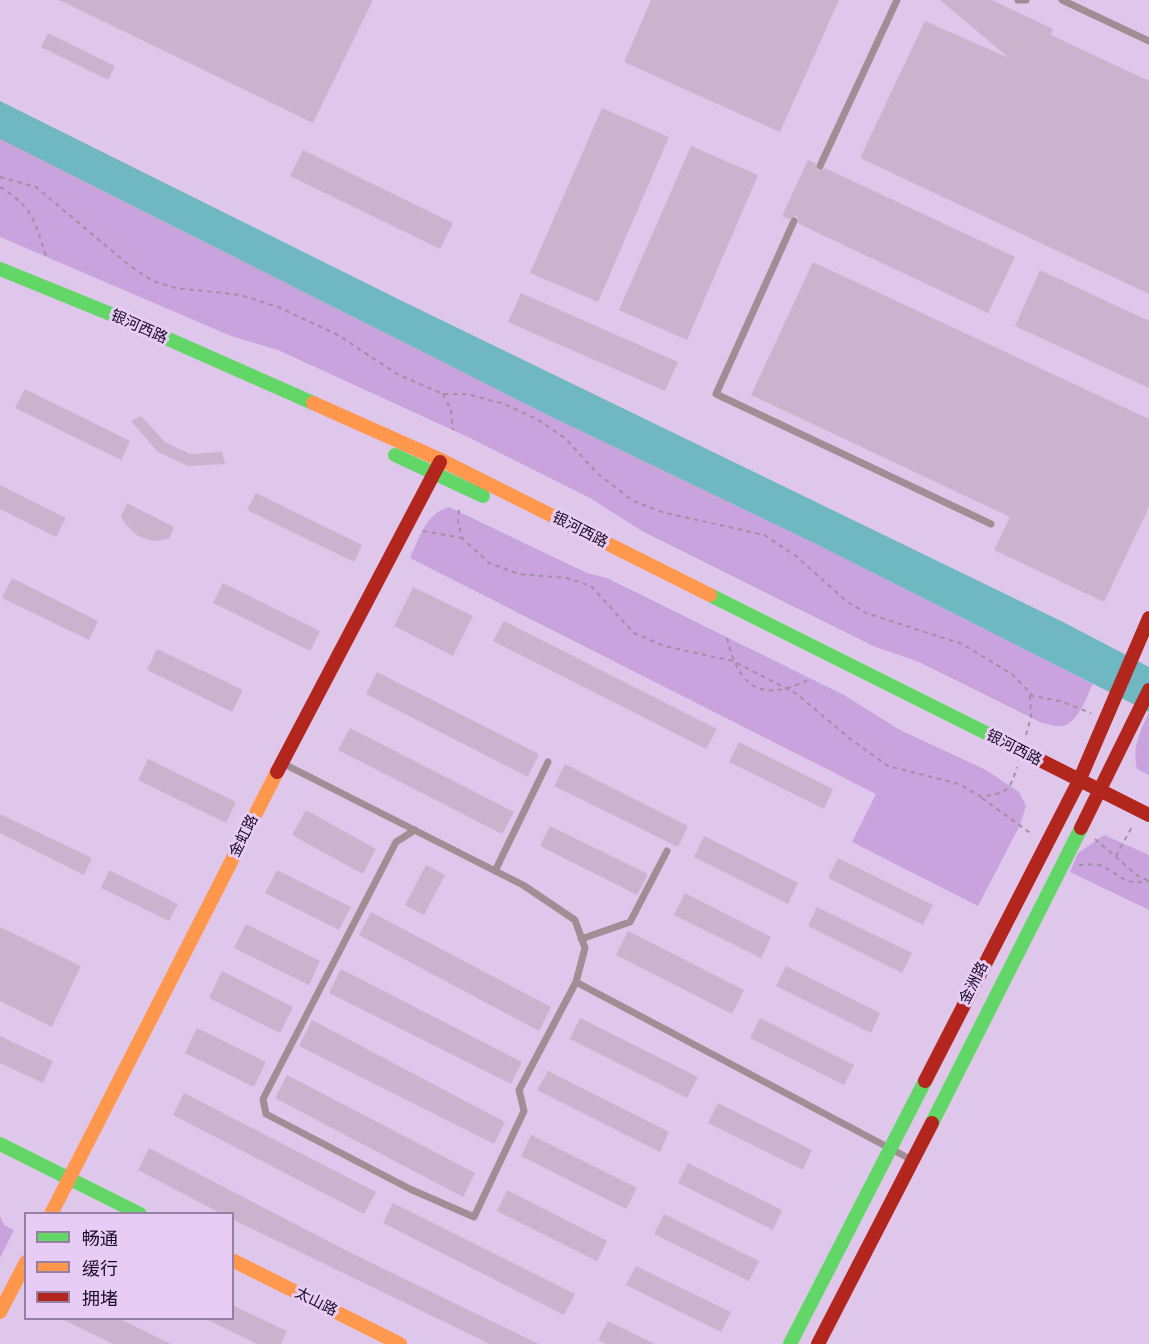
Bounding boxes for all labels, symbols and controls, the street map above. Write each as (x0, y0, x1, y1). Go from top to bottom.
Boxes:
street label: 银河西路 (108, 307, 170, 347)
street label: 银河西路 (549, 508, 611, 552)
street label: 银河西路 (983, 726, 1045, 770)
street label: 金虹路 (226, 812, 262, 860)
street label: 金洲路 (956, 959, 992, 1007)
legend (24, 1212, 234, 1320)
text: 畅通 (82, 1228, 118, 1250)
text: 缓行 (82, 1258, 118, 1280)
street label: 太山路 (292, 1284, 340, 1320)
text: 拥堵 (82, 1288, 118, 1310)

